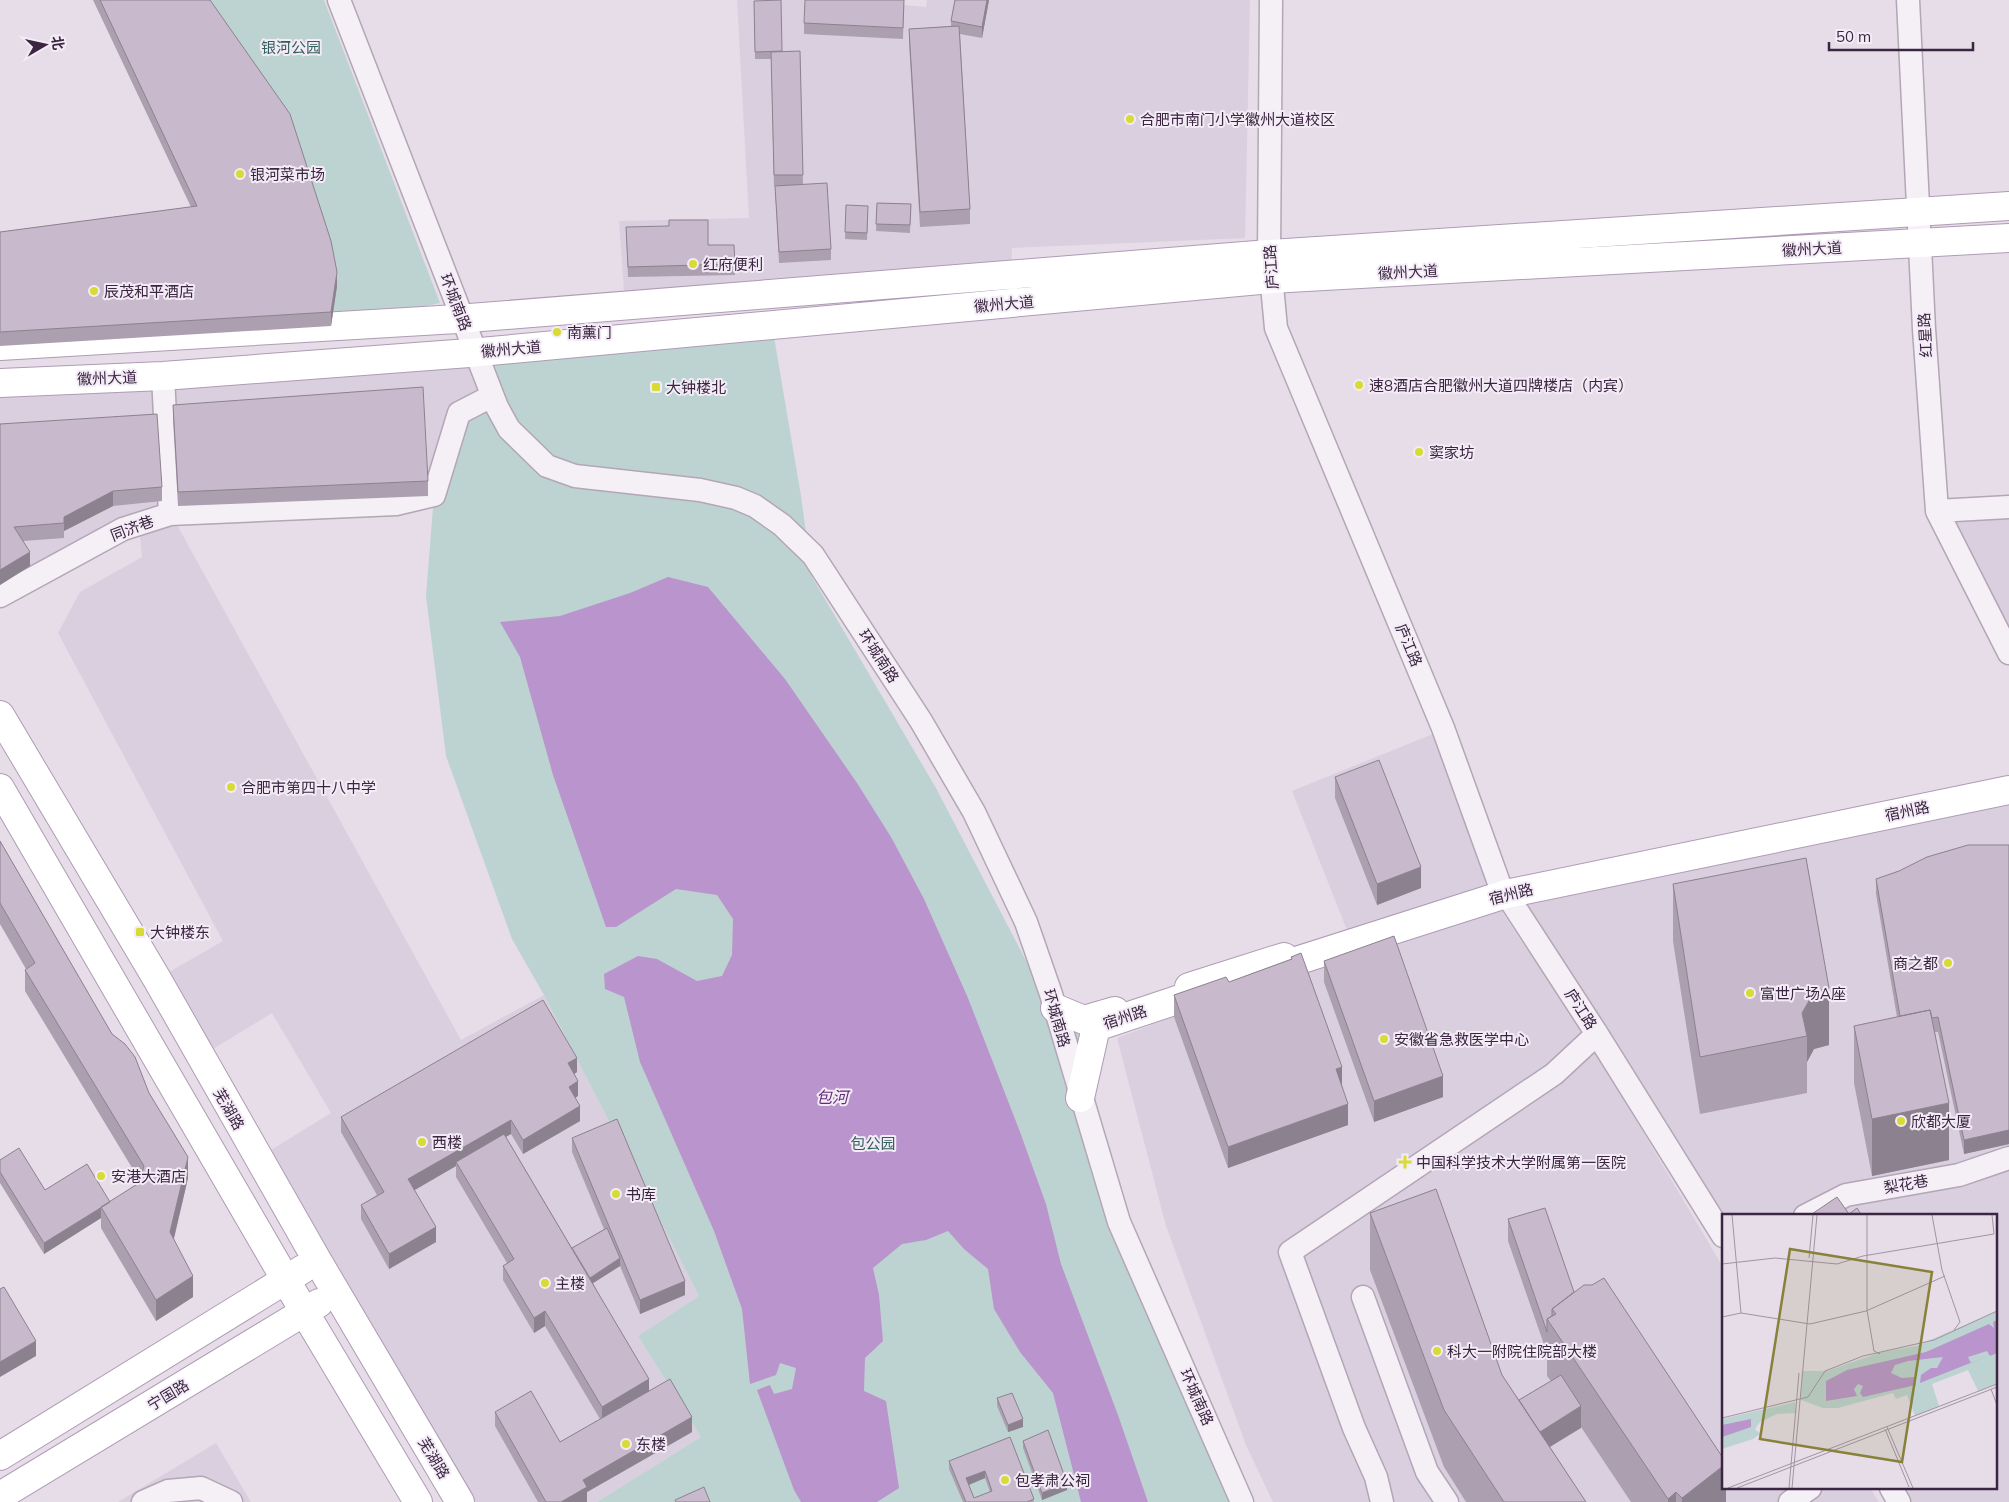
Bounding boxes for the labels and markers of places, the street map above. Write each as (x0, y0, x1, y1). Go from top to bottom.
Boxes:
place label: 合肥市南门小学徽州大道校区 (1140, 110, 1335, 129)
marker: 合肥市南门小学徽州大道校区 (1124, 113, 1136, 125)
place label: 银河菜市场 (250, 165, 325, 184)
marker: 银河菜市场 (234, 168, 246, 180)
place label: 红府便利 (703, 255, 763, 274)
marker: 红府便利 (687, 258, 699, 270)
place label: 辰茂和平酒店 (104, 282, 194, 301)
marker: 辰茂和平酒店 (88, 285, 100, 297)
place label: 南薰门 (567, 323, 612, 342)
marker: 南薰门 (551, 326, 563, 338)
place label: 速8酒店合肥徽州大道四牌楼店（内宾） (1369, 376, 1633, 395)
place label: 大钟楼北 (666, 378, 726, 397)
marker: 速8酒店合肥徽州大道四牌楼店（内宾） (1353, 379, 1365, 391)
marker: 大钟楼北 (650, 381, 662, 393)
place label: 窦家坊 (1429, 443, 1474, 462)
marker: 窦家坊 (1413, 446, 1425, 458)
place label: 合肥市第四十八中学 (241, 778, 376, 797)
marker: 合肥市第四十八中学 (225, 781, 237, 793)
place label: 大钟楼东 (150, 923, 210, 942)
marker: 大钟楼东 (134, 926, 146, 938)
place label: 商之都 (1893, 954, 1938, 973)
marker: 商之都 (1942, 957, 1954, 969)
place label: 富世广场A座 (1760, 984, 1846, 1003)
marker: 富世广场A座 (1744, 987, 1756, 999)
place label: 安徽省急救医学中心 (1394, 1030, 1529, 1049)
marker: 安徽省急救医学中心 (1378, 1033, 1390, 1045)
place label: 欣都大厦 (1911, 1112, 1971, 1131)
marker: 欣都大厦 (1895, 1115, 1907, 1127)
place label: 西楼 (432, 1133, 462, 1152)
marker: 西楼 (416, 1136, 428, 1148)
place label: 中国科学技术大学附属第一医院 (1416, 1153, 1626, 1172)
marker: 中国科学技术大学附属第一医院 (1398, 1155, 1412, 1169)
place label: 安港大酒店 (111, 1167, 186, 1186)
marker: 安港大酒店 (95, 1170, 107, 1182)
place label: 书库 (626, 1185, 656, 1204)
marker: 书库 (610, 1188, 622, 1200)
place label: 主楼 (555, 1274, 585, 1293)
marker: 主楼 (539, 1277, 551, 1289)
place label: 科大一附院住院部大楼 (1447, 1342, 1597, 1361)
marker: 科大一附院住院部大楼 (1431, 1345, 1443, 1357)
place label: 东楼 (636, 1435, 666, 1454)
marker: 东楼 (620, 1438, 632, 1450)
place label: 包孝肃公祠 (1015, 1471, 1090, 1490)
marker: 包孝肃公祠 (999, 1474, 1011, 1486)

